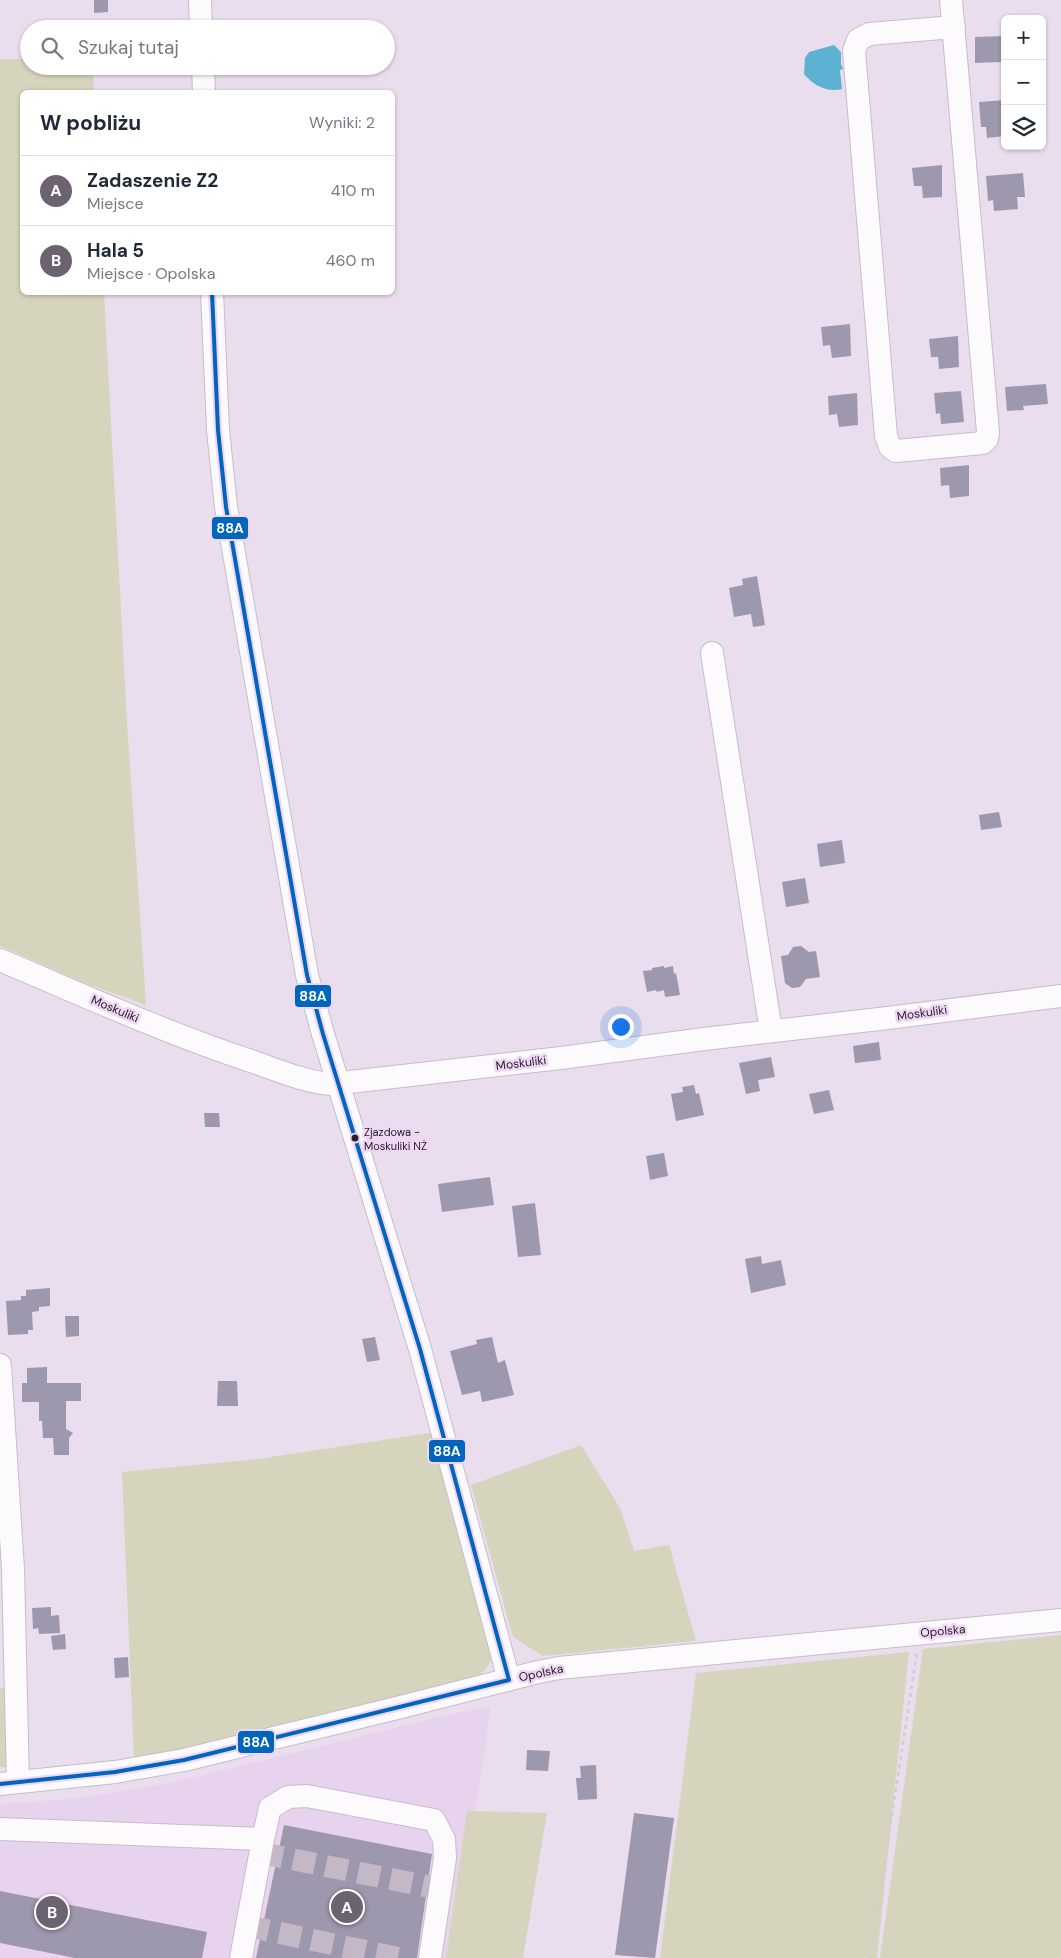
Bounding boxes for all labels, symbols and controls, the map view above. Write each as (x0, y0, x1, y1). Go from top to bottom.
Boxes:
map controls (1001, 15, 1046, 150)
button: + (1001, 15, 1046, 60)
search box (20, 20, 395, 75)
icon: search (38, 34, 66, 62)
text: Szukaj tutaj (78, 35, 179, 60)
button: − (1001, 60, 1046, 105)
button: layers (1001, 105, 1046, 150)
text: W pobliżu (40, 109, 141, 137)
text: Wyniki: 2 (309, 112, 375, 133)
text: Zadaszenie Z2 (87, 168, 218, 193)
text: A (50, 180, 62, 201)
text: 410 m (331, 180, 375, 201)
text: Miejsce (87, 193, 144, 214)
text: Hala 5 (87, 238, 144, 263)
text: B (51, 250, 61, 271)
text: 460 m (326, 250, 375, 271)
text: Miejsce · Opolska (87, 263, 215, 284)
line badge: 88A (211, 516, 249, 540)
text: 88A (216, 519, 244, 537)
line badge: 88A (294, 984, 332, 1008)
text: 88A (299, 987, 327, 1005)
street label: Moskuliki (89, 992, 142, 1026)
street label: Moskuliki (896, 1002, 948, 1024)
your location (608, 1014, 634, 1040)
street label: Moskuliki (495, 1052, 547, 1074)
place label: Zjazdowa - Moskuliki NŻ (364, 1125, 427, 1153)
marker: Zjazdowa - Moskuliki NŻ (350, 1133, 360, 1143)
line badge: 88A (428, 1439, 466, 1463)
text: 88A (433, 1442, 461, 1460)
street label: Opolska (920, 1621, 966, 1641)
street label: Opolska (517, 1660, 565, 1686)
line badge: 88A (237, 1730, 275, 1754)
text: 88A (242, 1733, 270, 1751)
pin: A (331, 1888, 363, 1926)
pin: B (36, 1893, 68, 1931)

